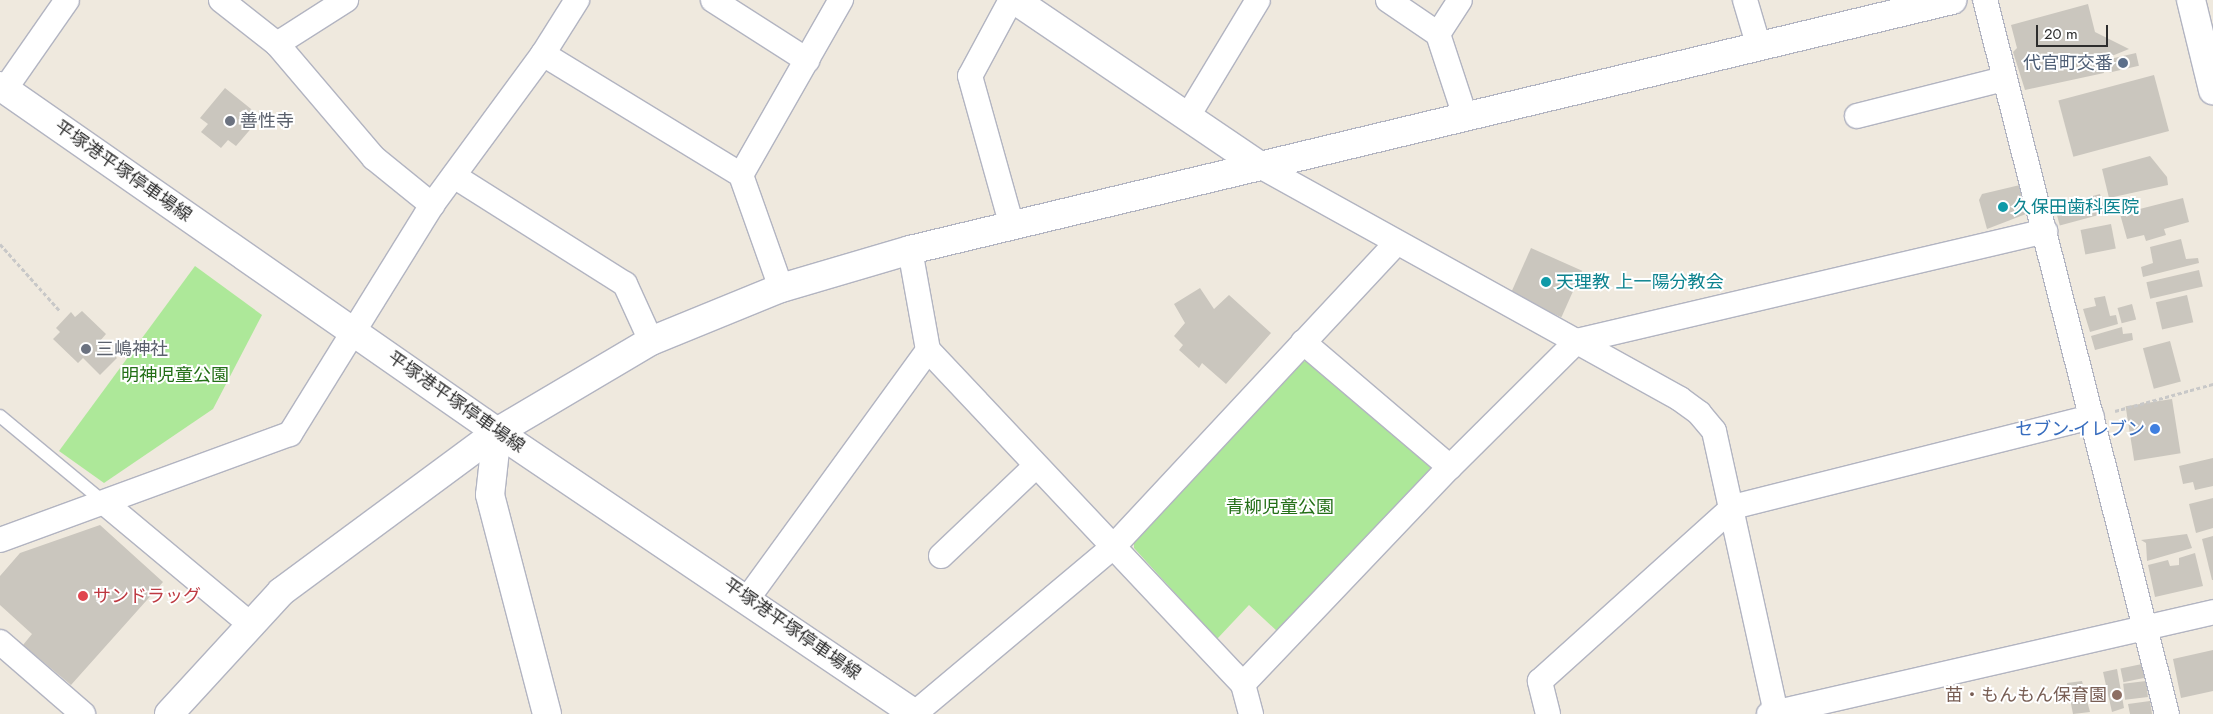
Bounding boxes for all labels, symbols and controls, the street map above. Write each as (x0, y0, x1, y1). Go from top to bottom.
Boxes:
scale bar (2038, 15, 2110, 47)
text: 20 m (2044, 23, 2078, 45)
place label: 代官町交番 (2023, 52, 2113, 74)
marker: 代官町交番 (2117, 57, 2129, 69)
place label: 善性寺 (240, 110, 294, 132)
marker: 善性寺 (224, 115, 236, 127)
street label: 平塚港平塚停車場線 (50, 116, 196, 226)
place label: 久保田歯科医院 (2013, 196, 2139, 218)
marker: 久保田歯科医院 (1997, 201, 2009, 213)
place label: 天理教 上一陽分教会 (1556, 271, 1723, 293)
marker: 天理教 上一陽分教会 (1540, 276, 1552, 288)
place label: 三嶋神社 (96, 338, 168, 360)
marker: 三嶋神社 (80, 343, 92, 355)
street label: 平塚港平塚停車場線 (383, 347, 529, 457)
park label: 明神児童公園 (121, 364, 229, 386)
place label: セブン-イレブン (2015, 418, 2145, 440)
marker: セブン-イレブン (2149, 423, 2161, 435)
park label: 青柳児童公園 (1226, 496, 1334, 518)
street label: 平塚港平塚停車場線 (719, 574, 865, 684)
place label: サンドラッグ (93, 585, 201, 607)
marker: サンドラッグ (77, 590, 89, 602)
place label: 苗・もんもん保育園 (1945, 684, 2107, 706)
marker: 苗・もんもん保育園 (2111, 689, 2123, 701)

